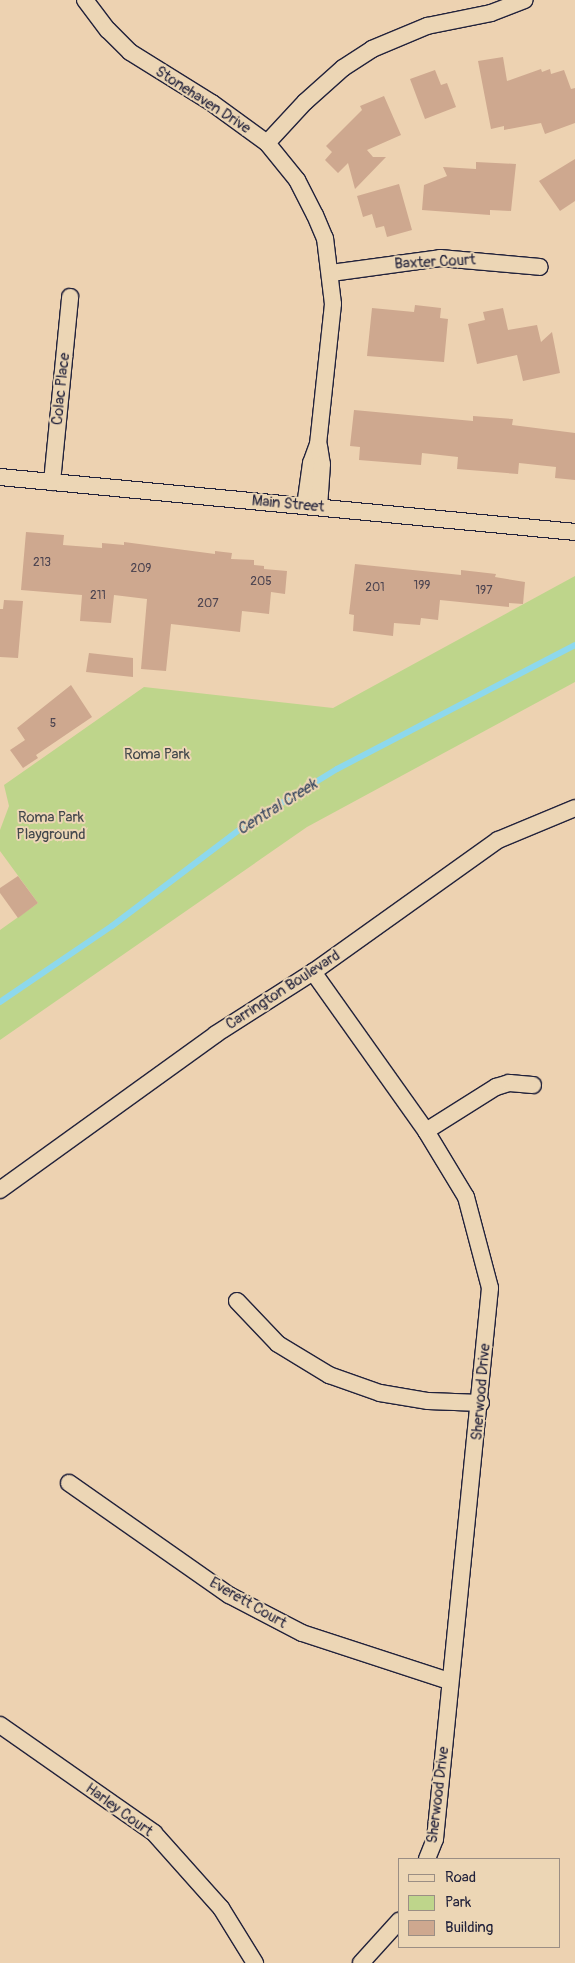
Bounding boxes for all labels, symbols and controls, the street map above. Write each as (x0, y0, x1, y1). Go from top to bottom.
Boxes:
street label: Stonehaven Drive (152, 62, 254, 138)
street label: Baxter Court (394, 251, 476, 273)
street label: Colac Place (48, 352, 74, 426)
street label: Main Street (251, 492, 325, 516)
house number: 213 (33, 556, 51, 570)
house number: 209 (130, 562, 152, 576)
house number: 205 (250, 575, 272, 589)
house number: 199 (413, 579, 431, 593)
house number: 201 (365, 581, 385, 595)
house number: 197 (475, 584, 493, 598)
house number: 211 (90, 589, 106, 603)
house number: 207 (197, 597, 219, 611)
house number: 5 (50, 717, 56, 731)
park label: Roma Park (124, 746, 190, 764)
water label: Central Creek (233, 775, 321, 839)
park label: Roma Park Playground (16, 808, 86, 843)
street label: Carrington Boulevard (223, 946, 343, 1034)
street label: Sherwood Drive (468, 1343, 494, 1441)
street label: Everett Court (206, 1574, 290, 1632)
street label: Sherwood Drive (423, 1746, 453, 1844)
street label: Harley Court (82, 1780, 156, 1840)
legend (398, 1858, 560, 1948)
text: Road (445, 1868, 476, 1887)
text: Park (445, 1893, 471, 1912)
text: Building (445, 1918, 493, 1937)

